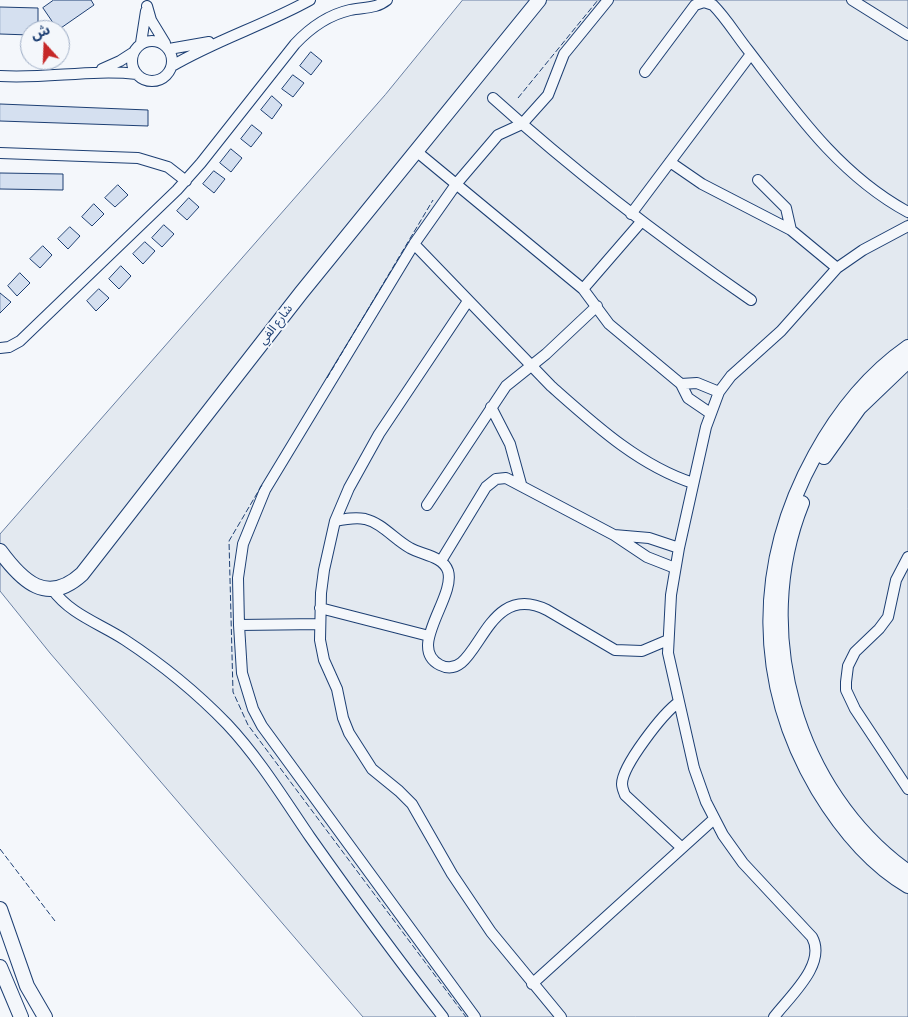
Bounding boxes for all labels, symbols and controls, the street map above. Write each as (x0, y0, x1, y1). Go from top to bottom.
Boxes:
north arrow (20, 20, 70, 70)
text: ش (28, 21, 52, 43)
street label: شارع الفي (256, 302, 296, 348)

